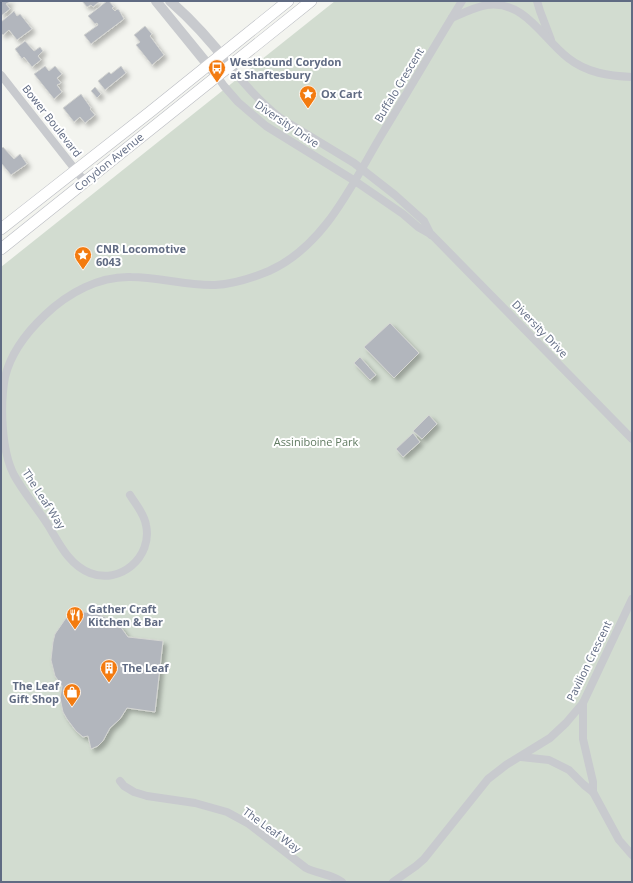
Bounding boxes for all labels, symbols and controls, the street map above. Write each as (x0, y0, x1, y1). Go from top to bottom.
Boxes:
street label: Buffalo Crescent (370, 45, 427, 125)
place label: Westbound Corydon at Shaftesbury (230, 54, 342, 82)
bus stop icon: Westbound Corydon at Shaftesbury (207, 58, 227, 83)
street label: Bower Boulevard (19, 81, 85, 160)
place icon: Ox Cart (298, 84, 318, 109)
place label: Ox Cart (321, 86, 363, 101)
street label: Diversity Drive (252, 97, 322, 151)
street label: Corydon Avenue (71, 129, 146, 194)
place label: CNR Locomotive 6043 (96, 241, 187, 269)
place icon: CNR Locomotive 6043 (73, 245, 93, 270)
street label: Diversity Drive (509, 297, 572, 361)
park label: Assiniboine Park (274, 434, 359, 449)
street label: The Leaf Way (20, 466, 70, 532)
place label: Gather Craft Kitchen & Bar (88, 601, 163, 629)
restaurant icon: Gather Craft Kitchen & Bar (65, 605, 85, 630)
street label: Pavilion Crescent (563, 618, 615, 703)
building icon: The Leaf (99, 658, 119, 683)
place label: The Leaf (122, 660, 169, 675)
place label: The Leaf Gift Shop (9, 678, 60, 706)
shop icon: The Leaf Gift Shop (62, 682, 82, 707)
street label: The Leaf Way (240, 803, 305, 856)

